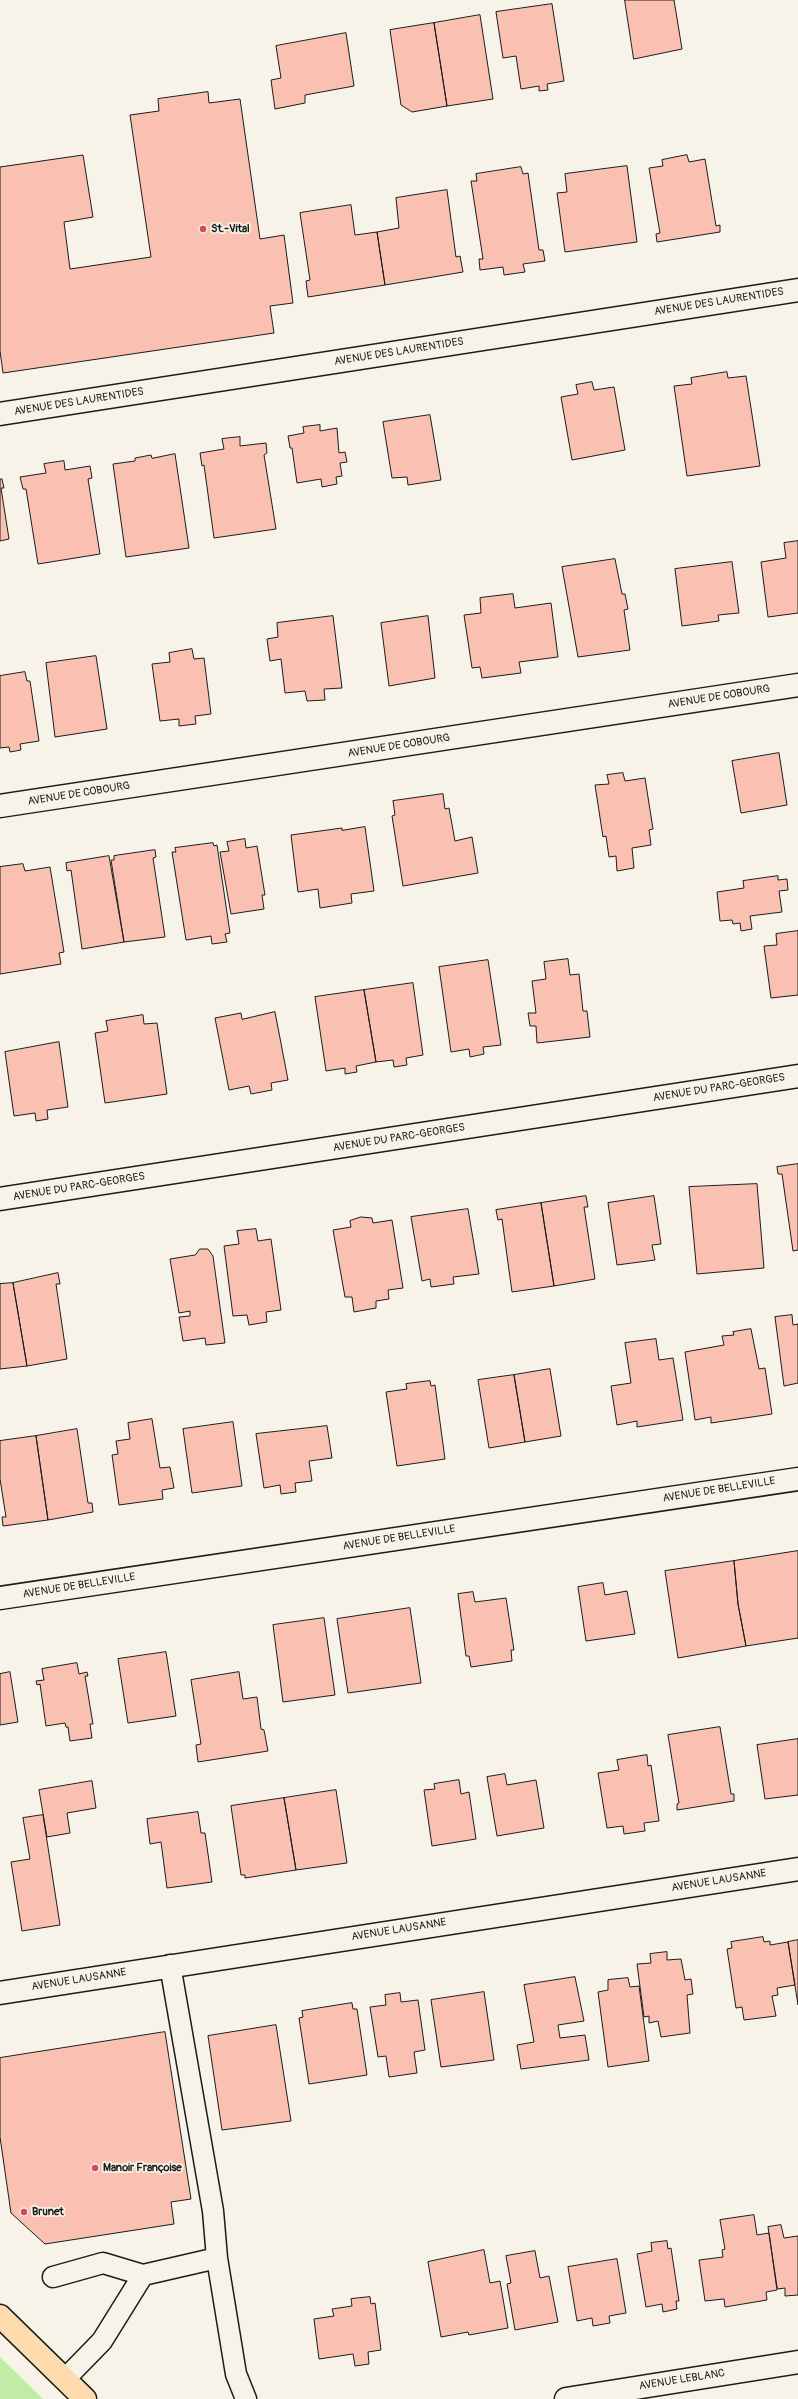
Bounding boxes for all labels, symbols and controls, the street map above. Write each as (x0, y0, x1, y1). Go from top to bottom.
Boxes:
place label: St.-Vital (211, 222, 250, 236)
marker: St.-Vital (198, 224, 208, 234)
street label: AVENUE DES LAURENTIDES (653, 285, 785, 319)
street label: AVENUE DES LAURENTIDES (333, 335, 465, 369)
street label: AVENUE DES LAURENTIDES (13, 385, 145, 419)
street label: AVENUE DE COBOURG (667, 682, 771, 712)
street label: AVENUE DE COBOURG (347, 731, 451, 761)
street label: AVENUE DE COBOURG (27, 779, 131, 809)
street label: AVENUE DU PARC-GEORGES (652, 1071, 786, 1105)
street label: AVENUE DU PARC-GEORGES (332, 1121, 466, 1155)
street label: AVENUE DU PARC-GEORGES (12, 1170, 146, 1204)
street label: AVENUE DE BELLEVILLE (662, 1475, 776, 1505)
street label: AVENUE DE BELLEVILLE (342, 1523, 456, 1553)
street label: AVENUE DE BELLEVILLE (22, 1571, 136, 1601)
street label: AVENUE LAUSANNE (671, 1867, 767, 1895)
street label: AVENUE LAUSANNE (351, 1916, 447, 1944)
street label: AVENUE LAUSANNE (31, 1966, 127, 1994)
place label: Manoir Françoise (103, 2161, 182, 2175)
marker: Manoir Françoise (90, 2163, 100, 2173)
place label: Brunet (32, 2205, 64, 2219)
marker: Brunet (19, 2207, 29, 2217)
street label: AVENUE LEBLANC (638, 2367, 726, 2393)

